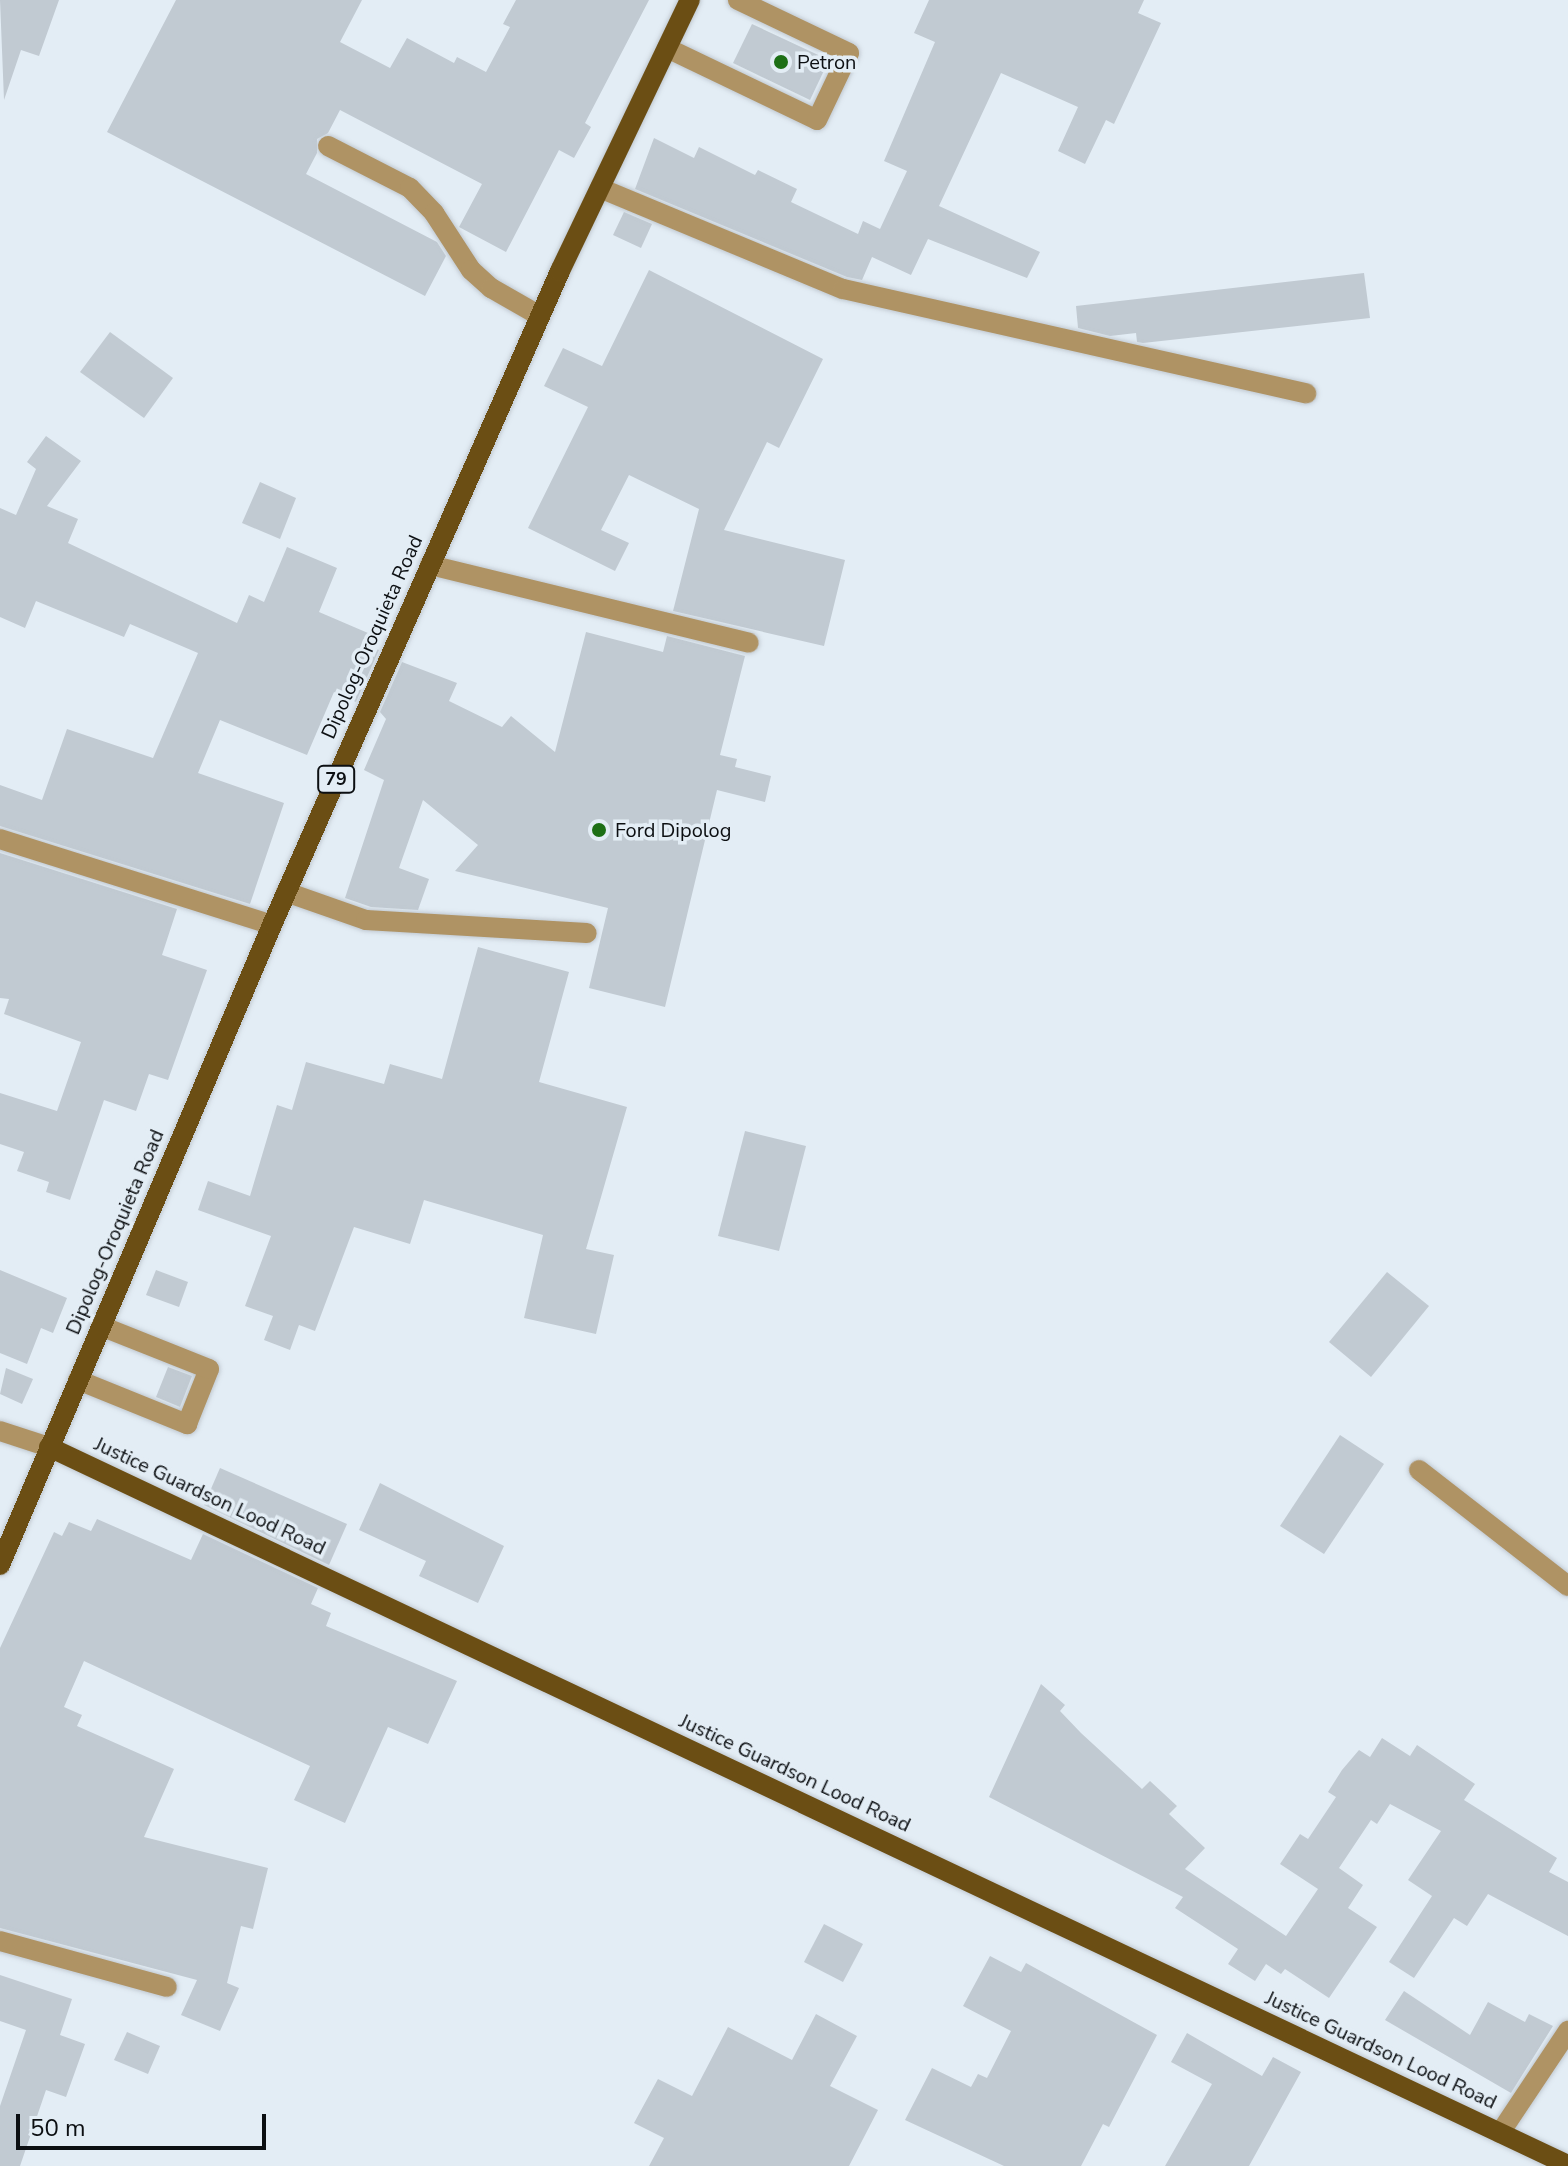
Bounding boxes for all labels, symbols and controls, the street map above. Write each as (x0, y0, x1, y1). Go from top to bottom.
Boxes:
place label: Petron (797, 50, 856, 74)
marker: Petron (772, 53, 790, 71)
street label: Dipolog-Oroquieta Road (316, 531, 428, 743)
road number: 79 (316, 765, 356, 793)
place label: Ford Dipolog (615, 818, 731, 842)
marker: Ford Dipolog (590, 821, 608, 839)
street label: Dipolog-Oroquieta Road (61, 1126, 169, 1338)
street label: Justice Guardson Lood Road (91, 1432, 329, 1560)
street label: Justice Guardson Lood Road (676, 1709, 914, 1837)
street label: Justice Guardson Lood Road (1262, 1986, 1500, 2114)
scale bar (20, 2098, 270, 2148)
text: 50 m (30, 2112, 86, 2144)

